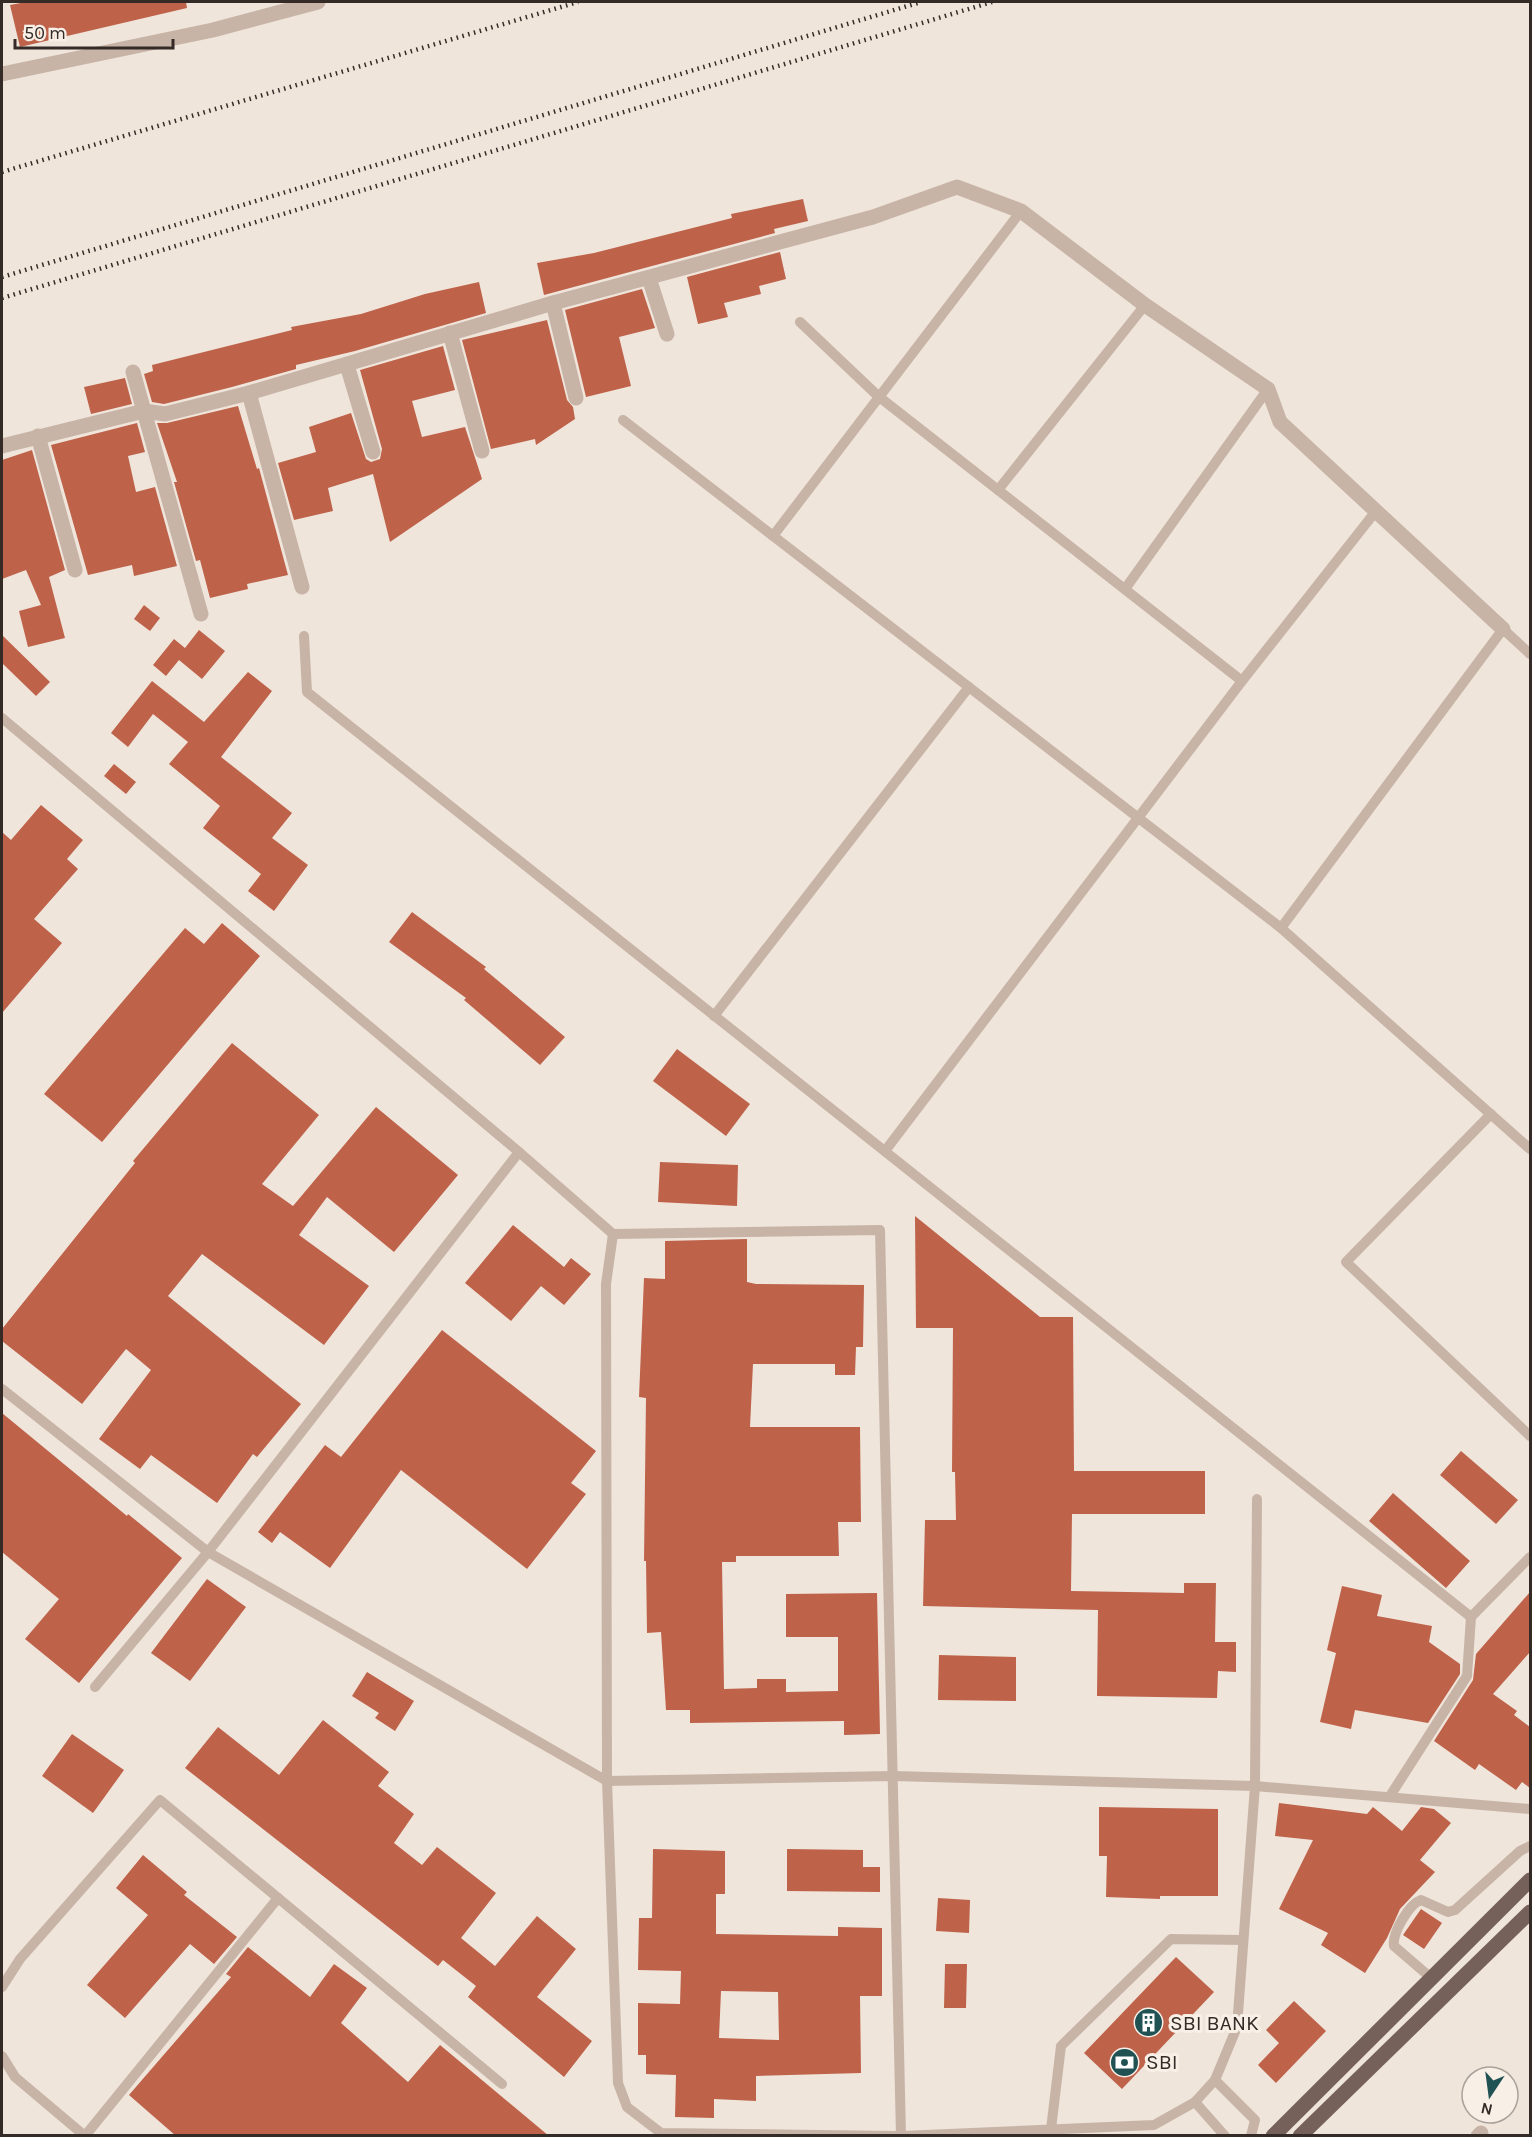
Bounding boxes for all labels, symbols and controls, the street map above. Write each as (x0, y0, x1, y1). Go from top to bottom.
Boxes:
scale bar (15, 12, 172, 50)
text: 50 m (24, 22, 66, 44)
building icon: SBI BANK (1133, 2007, 1165, 2039)
place label: SBI BANK (1170, 2011, 1259, 2035)
bank icon: SBI (1109, 2046, 1141, 2078)
place label: SBI (1146, 2050, 1178, 2074)
north arrow (1460, 2065, 1520, 2125)
text: N (1479, 2099, 1494, 2120)

